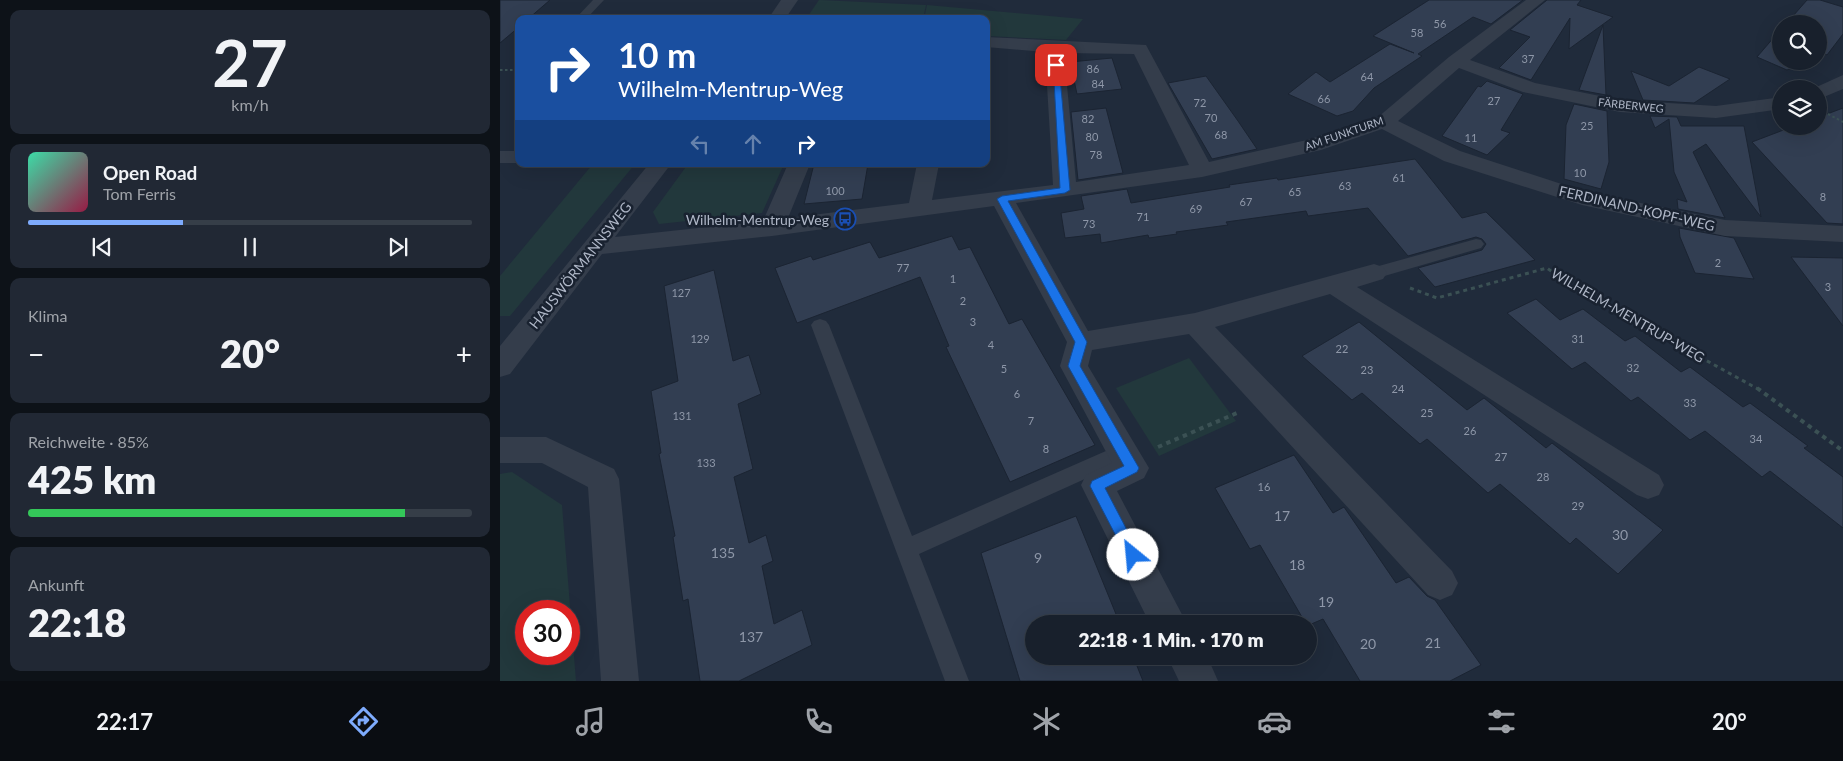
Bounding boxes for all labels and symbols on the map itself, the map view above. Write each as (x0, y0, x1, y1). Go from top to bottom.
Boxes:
house number: 56 (1434, 17, 1446, 30)
house number: 58 (1411, 26, 1423, 39)
pin (1035, 44, 1077, 86)
house number: 37 (1522, 52, 1534, 65)
house number: 86 (1087, 62, 1099, 75)
house number: 64 (1361, 70, 1374, 83)
house number: 84 (1092, 77, 1105, 90)
house number: 66 (1318, 92, 1330, 105)
house number: 27 (1488, 94, 1500, 107)
street label: FÄRBERWEG (1598, 95, 1664, 115)
house number: 72 (1194, 96, 1206, 109)
house number: 70 (1205, 111, 1218, 124)
house number: 82 (1082, 112, 1094, 125)
street label: AM FUNKTURM (1303, 113, 1385, 153)
house number: 25 (1581, 119, 1593, 132)
house number: 68 (1215, 128, 1227, 141)
house number: 80 (1086, 130, 1099, 143)
house number: 11 (1465, 131, 1477, 144)
house number: 78 (1090, 148, 1102, 161)
house number: 10 (1574, 166, 1587, 179)
house number: 61 (1393, 171, 1405, 184)
house number: 63 (1339, 179, 1351, 192)
street label: FERDINAND-KOPF-WEG (1557, 182, 1717, 234)
house number: 100 (825, 184, 845, 197)
house number: 65 (1289, 185, 1301, 198)
house number: 8 (1820, 190, 1826, 203)
house number: 67 (1240, 195, 1252, 208)
street label: HAUSWÖRMANNSWEG (525, 198, 635, 332)
house number: 69 (1190, 202, 1202, 215)
bus stop icon: Wilhelm-Mentrup-Weg (833, 207, 857, 231)
house number: 71 (1137, 210, 1149, 223)
place label: Wilhelm-Mentrup-Weg (686, 211, 829, 228)
house number: 73 (1083, 217, 1095, 230)
house number: 2 (1715, 256, 1721, 269)
house number: 77 (897, 261, 909, 274)
street label: WILHELM-MENTRUP-WEG (1548, 264, 1708, 366)
house number: 1 (950, 272, 956, 285)
house number: 3 (1825, 280, 1831, 293)
house number: 127 (671, 286, 691, 299)
house number: 2 (960, 294, 966, 307)
house number: 3 (970, 315, 976, 328)
house number: 129 (690, 332, 710, 345)
house number: 31 (1572, 332, 1584, 345)
house number: 4 (988, 338, 995, 351)
house number: 22 (1336, 342, 1348, 355)
house number: 32 (1627, 361, 1639, 374)
house number: 5 (1001, 362, 1007, 375)
house number: 23 (1361, 363, 1373, 376)
house number: 24 (1392, 382, 1405, 395)
house number: 6 (1014, 387, 1020, 400)
house number: 33 (1684, 396, 1696, 409)
house number: 25 (1421, 406, 1433, 419)
house number: 131 (672, 409, 692, 422)
house number: 7 (1028, 414, 1034, 427)
house number: 26 (1464, 424, 1476, 437)
house number: 34 (1750, 432, 1763, 445)
house number: 8 (1043, 442, 1049, 455)
house number: 27 (1495, 450, 1507, 463)
house number: 133 (696, 456, 716, 469)
house number: 28 (1537, 470, 1549, 483)
house number: 16 (1258, 480, 1270, 493)
house number: 29 (1572, 499, 1584, 512)
house number: 17 (1274, 507, 1290, 524)
house number: 30 (1612, 526, 1628, 543)
position arrow (1106, 528, 1158, 580)
house number: 135 (711, 544, 735, 561)
house number: 9 (1034, 549, 1042, 566)
house number: 18 (1289, 556, 1305, 573)
house number: 19 (1318, 593, 1334, 610)
speed limit sign: 30 (515, 600, 580, 665)
house number: 137 (739, 628, 763, 645)
house number: 21 (1425, 634, 1441, 651)
house number: 20 (1360, 635, 1376, 652)

